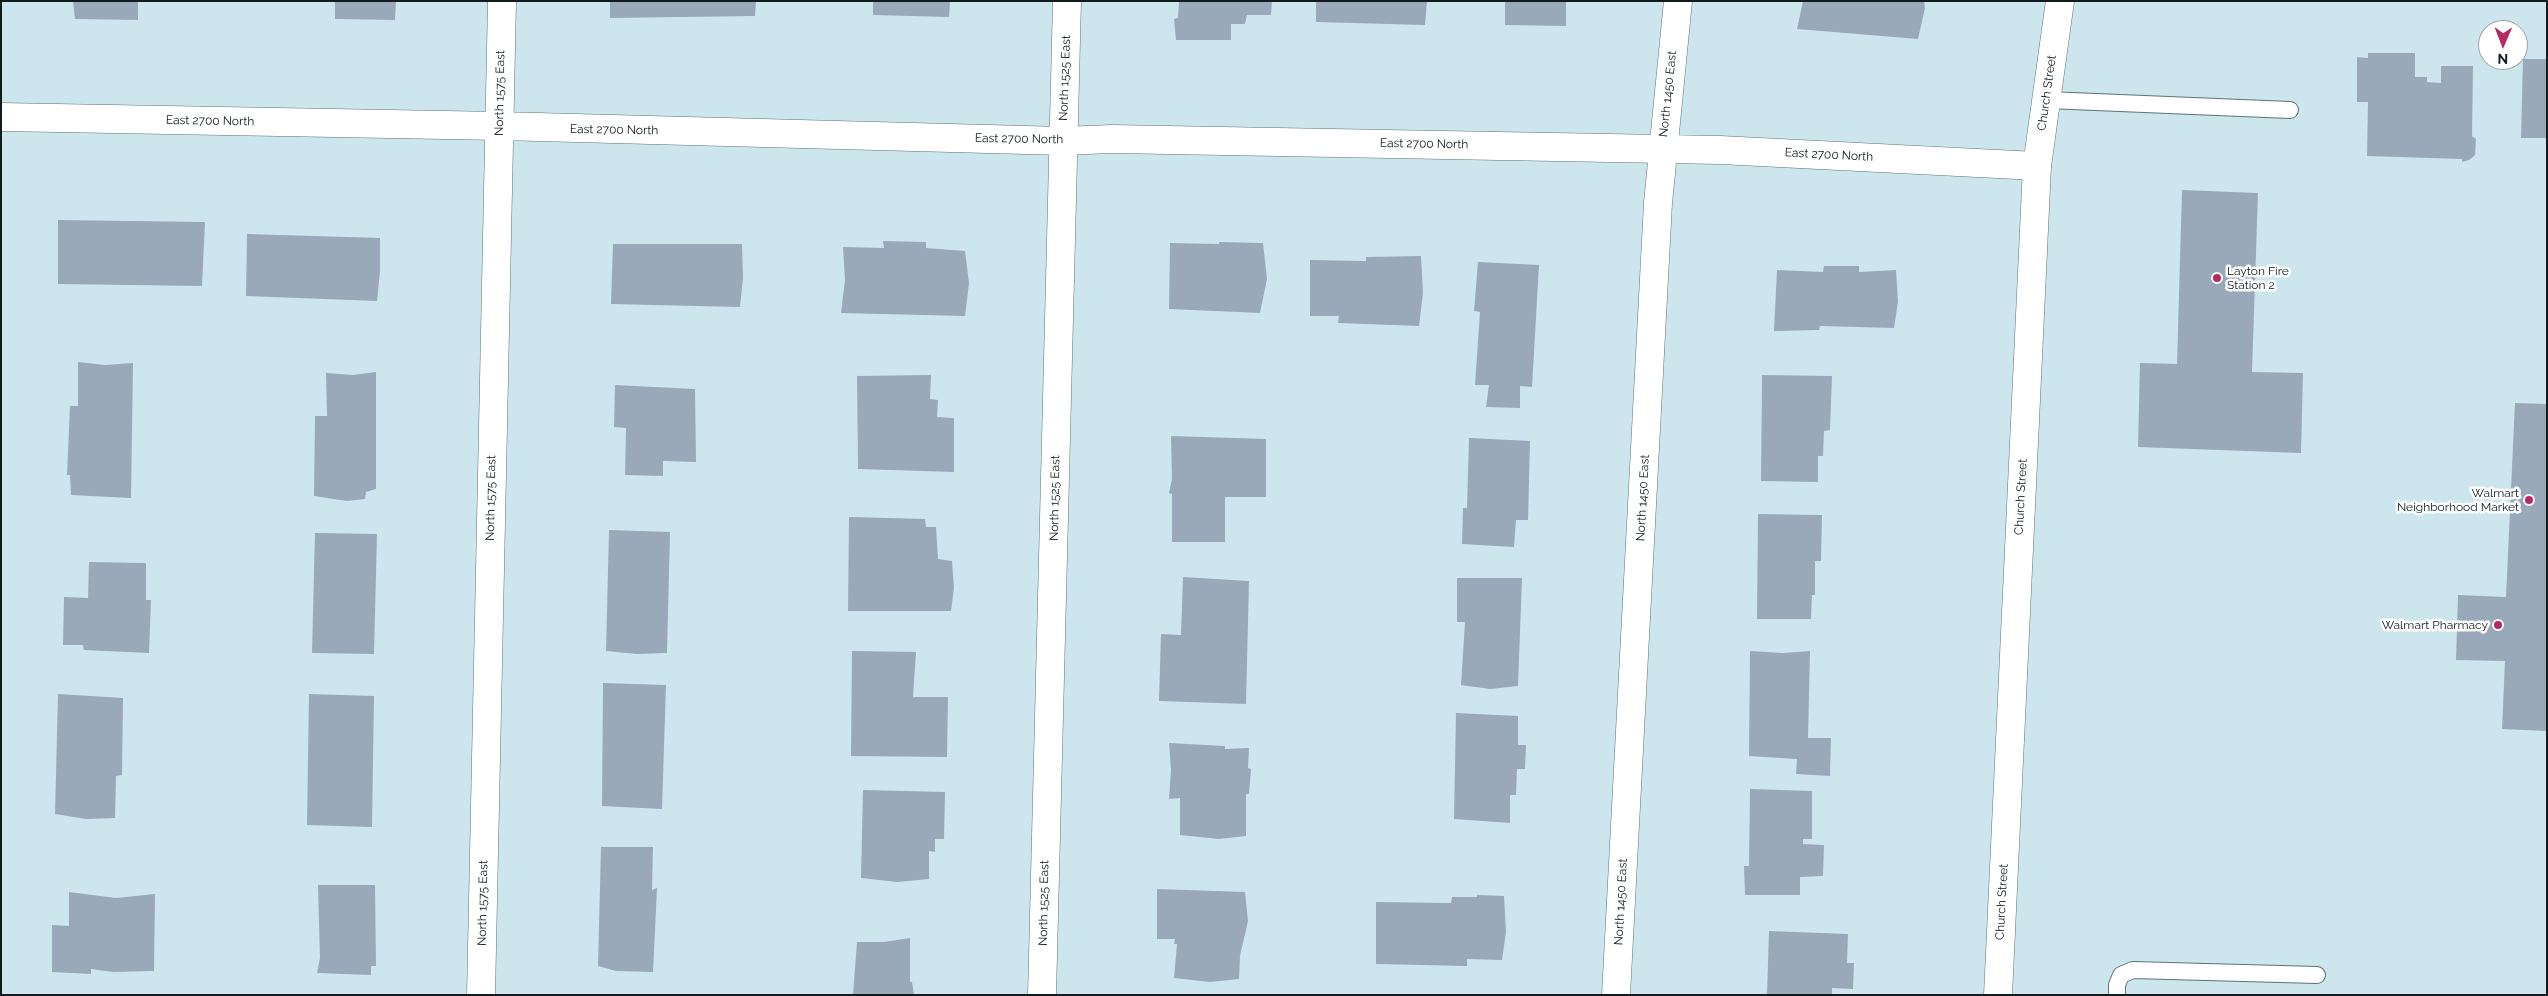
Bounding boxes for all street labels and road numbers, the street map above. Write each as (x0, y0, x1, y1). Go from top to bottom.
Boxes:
street label: North 1525 East (1056, 35, 1074, 121)
street label: North 1575 East (492, 50, 508, 136)
street label: North 1450 East (1656, 50, 1680, 138)
street label: Church Street (2035, 54, 2059, 132)
street label: East 2700 North (166, 113, 254, 129)
street label: East 2700 North (570, 122, 658, 138)
street label: East 2700 North (975, 131, 1063, 147)
street label: East 2700 North (1380, 136, 1468, 152)
street label: East 2700 North (1784, 145, 1874, 165)
street label: North 1450 East (1634, 454, 1652, 542)
street label: North 1575 East (483, 455, 499, 541)
street label: North 1525 East (1047, 455, 1063, 541)
street label: Church Street (2012, 459, 2030, 535)
street label: North 1450 East (1612, 858, 1630, 946)
street label: North 1575 East (475, 860, 491, 946)
street label: North 1525 East (1036, 860, 1052, 946)
street label: Church Street (1993, 864, 2011, 940)

